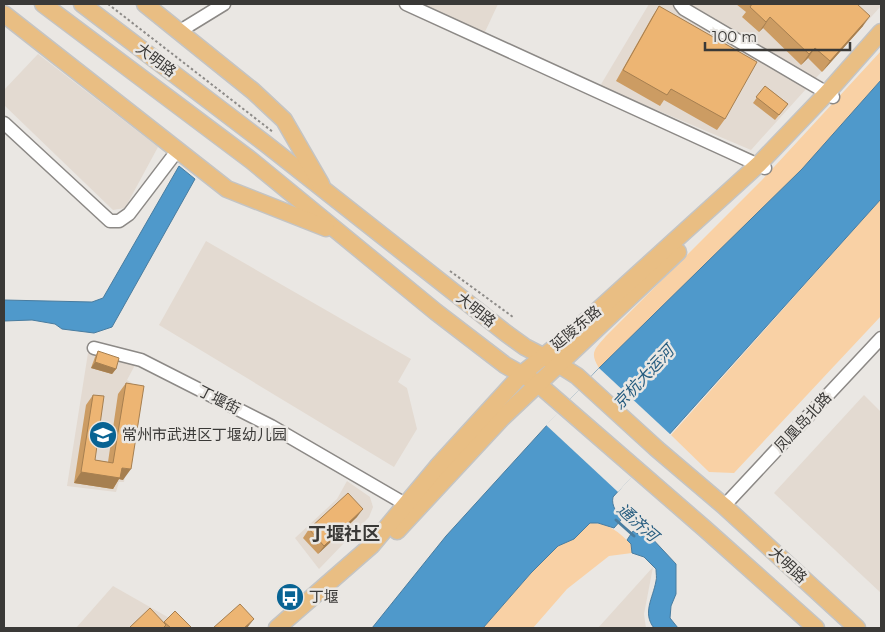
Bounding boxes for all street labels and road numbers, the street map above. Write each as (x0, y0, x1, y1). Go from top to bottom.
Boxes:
street label: 大明路 (133, 38, 180, 81)
street label: 大明路 (453, 288, 500, 331)
street label: 延陵东路 (547, 301, 605, 354)
street label: 丁堰街 (195, 381, 244, 418)
street label: 凤凰岛北路 (770, 388, 835, 456)
street label: 大明路 (765, 542, 811, 587)

